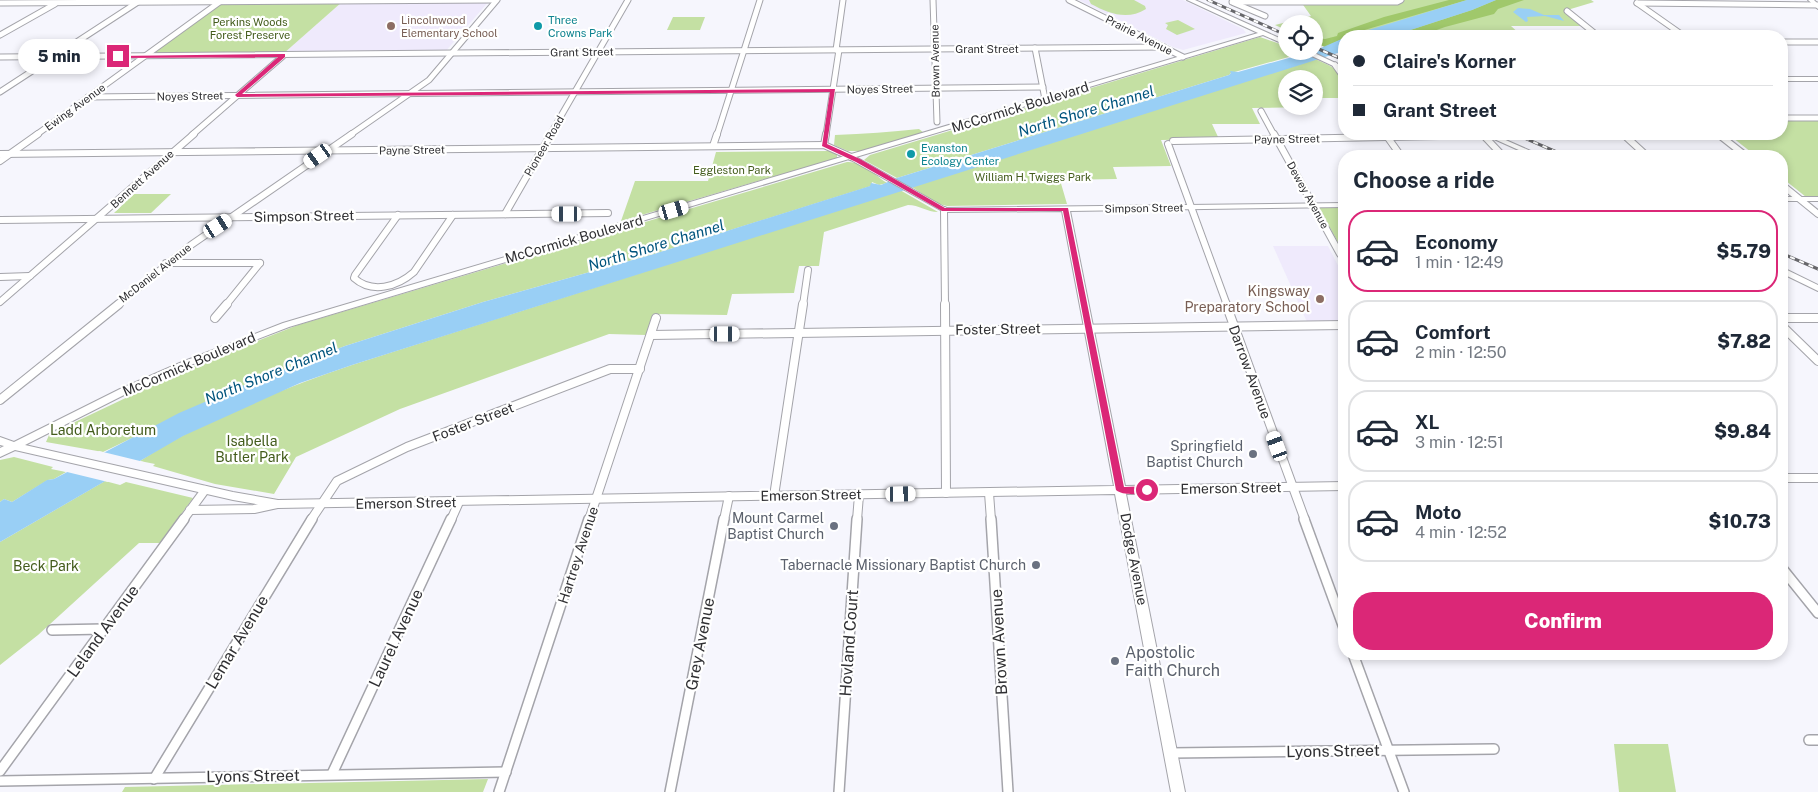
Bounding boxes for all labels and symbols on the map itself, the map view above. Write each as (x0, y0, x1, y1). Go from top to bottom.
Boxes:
street label: Prairie Avenue (1103, 13, 1175, 57)
place label: Lincolnwood Elementary School (401, 14, 498, 39)
place label: Three Crowns Park (548, 14, 612, 39)
park label: Perkins Woods Forest Preserve (210, 16, 290, 41)
marker: Lincolnwood Elementary School (385, 20, 397, 32)
marker: Three Crowns Park (532, 20, 544, 32)
street label: Brown Avenue (928, 24, 942, 98)
callout: 5 min (18, 38, 100, 74)
street label: Grant Street (955, 43, 1019, 55)
route end (107, 45, 129, 67)
street label: Grant Street (550, 45, 614, 59)
street label: McCormick Boulevard (949, 78, 1091, 136)
street label: Ewing Avenue (42, 81, 108, 133)
street label: Noyes Street (847, 82, 913, 96)
water label: North Shore Channel (1016, 82, 1156, 140)
street label: Noyes Street (157, 89, 223, 103)
street label: Pioneer Road (522, 114, 566, 178)
street label: Payne Street (1254, 132, 1320, 146)
car (301, 141, 334, 171)
place label: Evanston Ecology Center (921, 142, 999, 167)
street label: Payne Street (379, 143, 445, 157)
street label: Bennett Avenue (108, 148, 176, 210)
marker: Evanston Ecology Center (905, 148, 917, 160)
street label: Dewey Avenue (1285, 159, 1331, 231)
park label: Eggleston Park (693, 164, 771, 176)
park label: William H. Twiggs Park (975, 171, 1091, 183)
car (657, 199, 690, 221)
street label: Simpson Street (1104, 201, 1184, 215)
street label: Simpson Street (254, 207, 354, 225)
car (552, 207, 582, 222)
car (201, 212, 234, 240)
street label: McCormick Boulevard (503, 212, 645, 266)
water label: North Shore Channel (586, 216, 726, 274)
street label: McDaniel Avenue (116, 241, 194, 305)
place label: Kingsway Preparatory School (1184, 283, 1310, 315)
marker: Kingsway Preparatory School (1314, 293, 1326, 305)
street label: Foster Street (955, 320, 1041, 338)
street label: Darrow Avenue (1226, 323, 1274, 421)
car (710, 327, 740, 342)
street label: McCormick Boulevard (120, 329, 258, 399)
water label: North Shore Channel (202, 339, 340, 407)
street label: Foster Street (430, 399, 516, 445)
park label: Ladd Arboretum (50, 422, 156, 438)
car (1264, 429, 1289, 463)
park label: Isabella Butler Park (215, 433, 289, 465)
place label: Springfield Baptist Church (1146, 438, 1243, 470)
marker: Springfield Baptist Church (1247, 448, 1259, 460)
route start (1136, 479, 1158, 501)
street label: Emerson Street (1180, 479, 1282, 497)
street label: Emerson Street (760, 486, 862, 504)
car (885, 486, 916, 502)
street label: Emerson Street (355, 494, 457, 512)
street label: Hartrey Avenue (555, 504, 601, 606)
place label: Mount Carmel Baptist Church (727, 510, 824, 542)
street label: Dodge Avenue (1117, 511, 1151, 607)
marker: Mount Carmel Baptist Church (828, 520, 840, 532)
place label: Tabernacle Missionary Baptist Church (780, 557, 1026, 573)
park label: Beck Park (13, 558, 79, 574)
marker: Tabernacle Missionary Baptist Church (1030, 559, 1042, 571)
street label: Leland Avenue (63, 581, 143, 681)
street label: Laurel Avenue (365, 586, 427, 690)
street label: Brown Avenue (987, 588, 1011, 696)
street label: Hovland Court (836, 589, 862, 697)
street label: Lemar Avenue (202, 592, 272, 692)
street label: Grey Avenue (682, 596, 718, 692)
place label: Apostolic Faith Church (1125, 643, 1220, 680)
marker: Apostolic Faith Church (1109, 655, 1121, 667)
street label: Lyons Street (1286, 741, 1380, 761)
street label: Lyons Street (206, 766, 300, 786)

